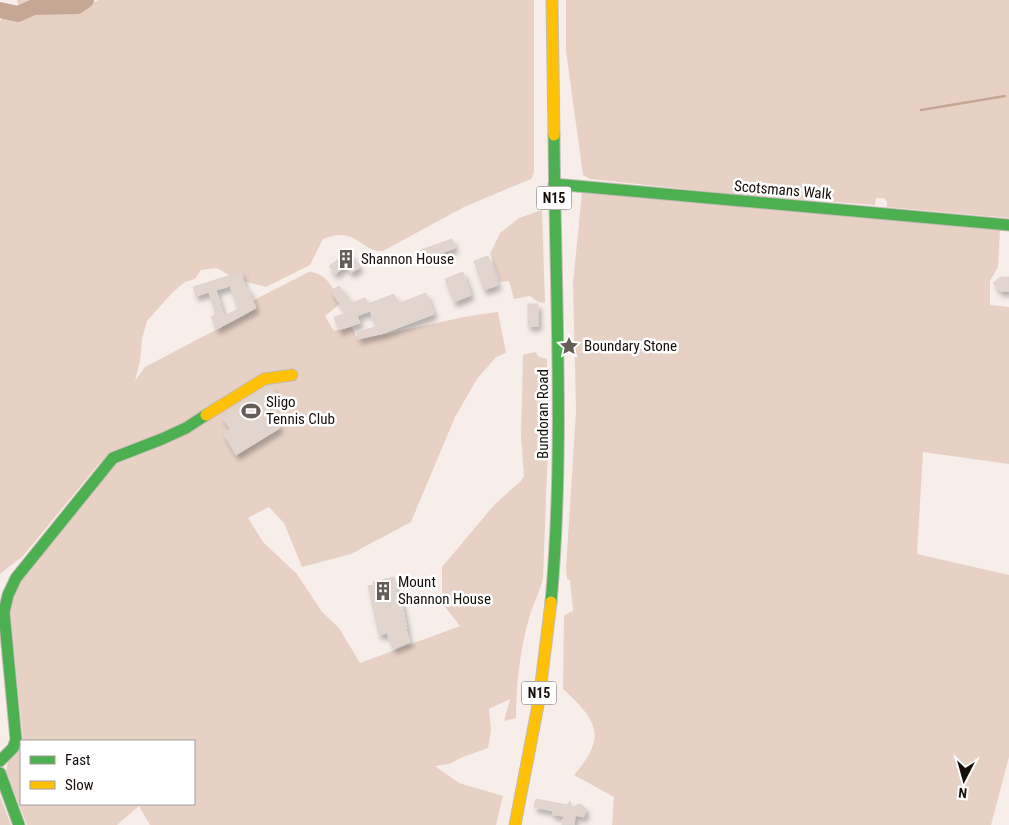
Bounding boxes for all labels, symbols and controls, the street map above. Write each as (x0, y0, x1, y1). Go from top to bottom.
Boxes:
street label: Scotsmans Walk (733, 177, 833, 203)
road number: N15 (536, 187, 572, 210)
building icon: Shannon House (335, 248, 357, 270)
place label: Shannon House (361, 250, 454, 268)
place icon: Boundary Stone (558, 335, 580, 357)
place label: Boundary Stone (584, 337, 677, 355)
street label: Bundoran Road (534, 369, 552, 459)
place label: Sligo Tennis Club (266, 393, 335, 428)
sports icon: Sligo Tennis Club (240, 400, 262, 422)
place label: Mount Shannon House (398, 573, 491, 608)
building icon: Mount Shannon House (372, 580, 394, 602)
road number: N15 (522, 681, 556, 704)
legend (20, 740, 195, 805)
text: Fast (65, 751, 90, 769)
north arrow (939, 755, 989, 805)
text: Slow (65, 776, 94, 794)
text: N (958, 785, 968, 801)

